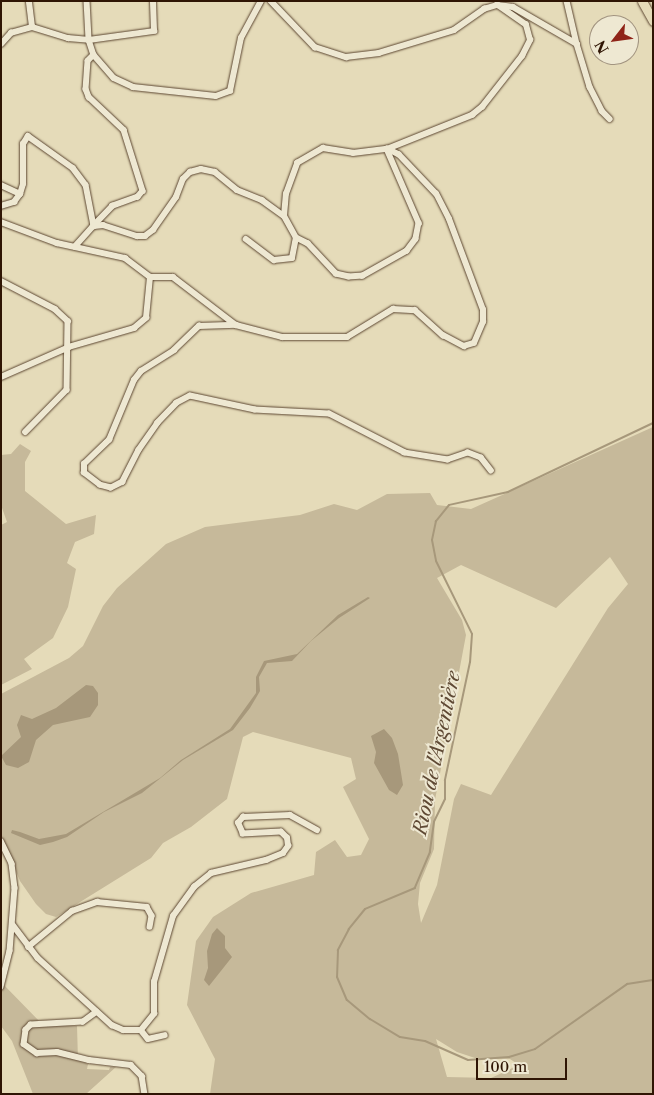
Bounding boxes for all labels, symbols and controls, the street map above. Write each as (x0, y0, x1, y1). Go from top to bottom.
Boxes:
north arrow (589, 15, 639, 65)
text: N (591, 37, 613, 57)
water label: Riou de l'Argentière (409, 669, 465, 837)
scale bar (479, 1048, 570, 1080)
text: 100 m (484, 1057, 527, 1076)

